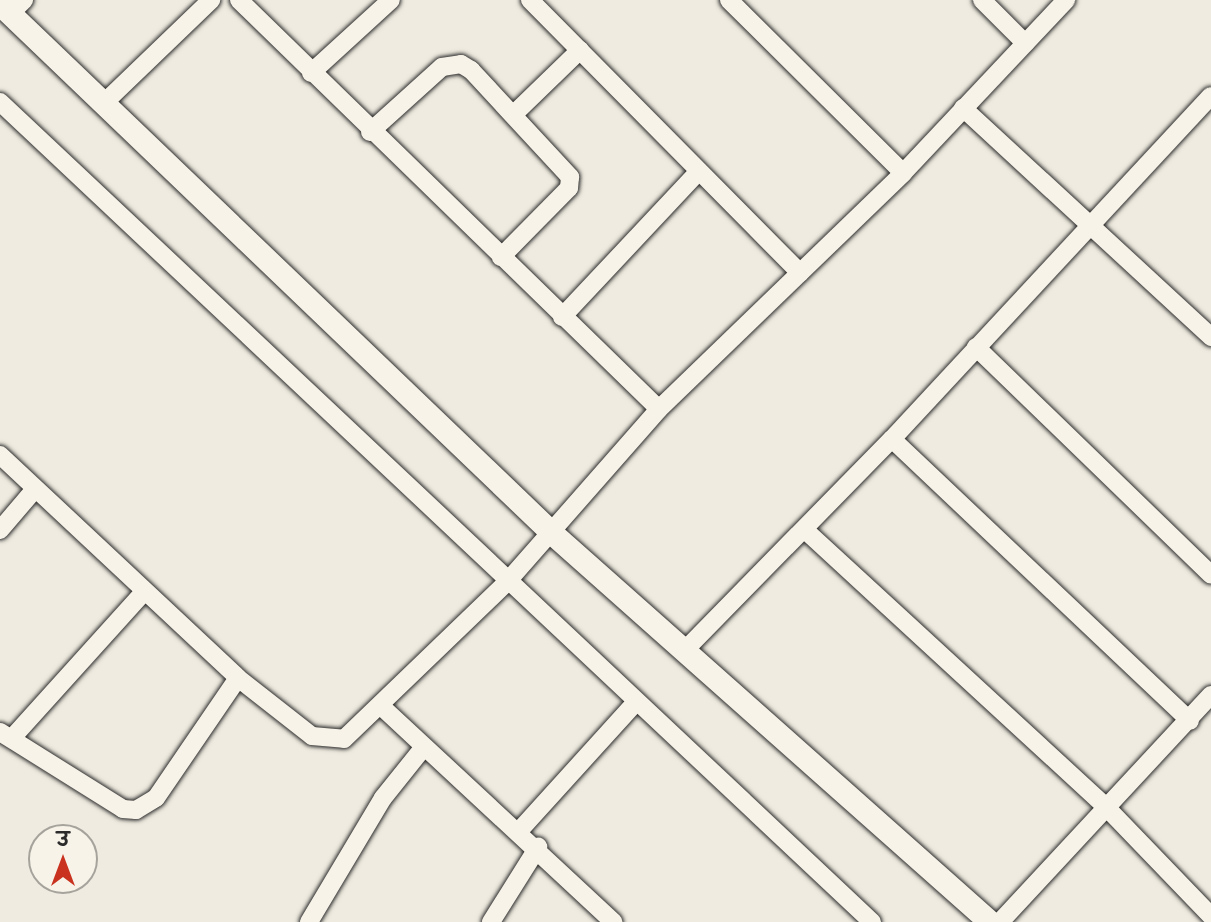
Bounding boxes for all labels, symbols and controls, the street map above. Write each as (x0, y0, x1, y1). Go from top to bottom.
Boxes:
text: उ (57, 823, 69, 856)
north arrow (28, 824, 98, 894)

